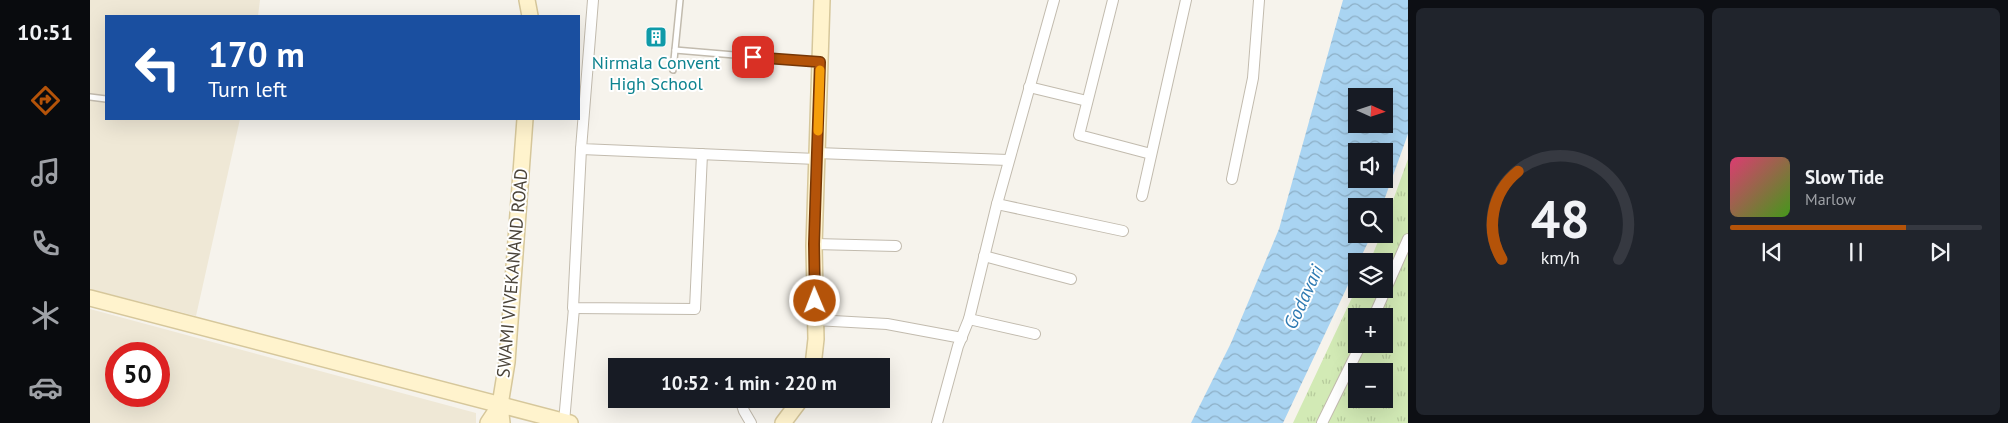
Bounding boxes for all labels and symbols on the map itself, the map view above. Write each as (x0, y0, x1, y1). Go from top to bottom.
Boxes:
building icon: Nirmala Convent High School (644, 25, 668, 49)
pin (732, 36, 774, 78)
place label: Nirmala Convent High School (592, 51, 720, 95)
north arrow (1348, 88, 1392, 132)
street label: SWAMI VIVEKANAND ROAD (491, 167, 533, 379)
water label: Godavari (1278, 260, 1329, 333)
position arrow (788, 274, 840, 326)
speed limit sign: 50 (105, 342, 170, 407)

